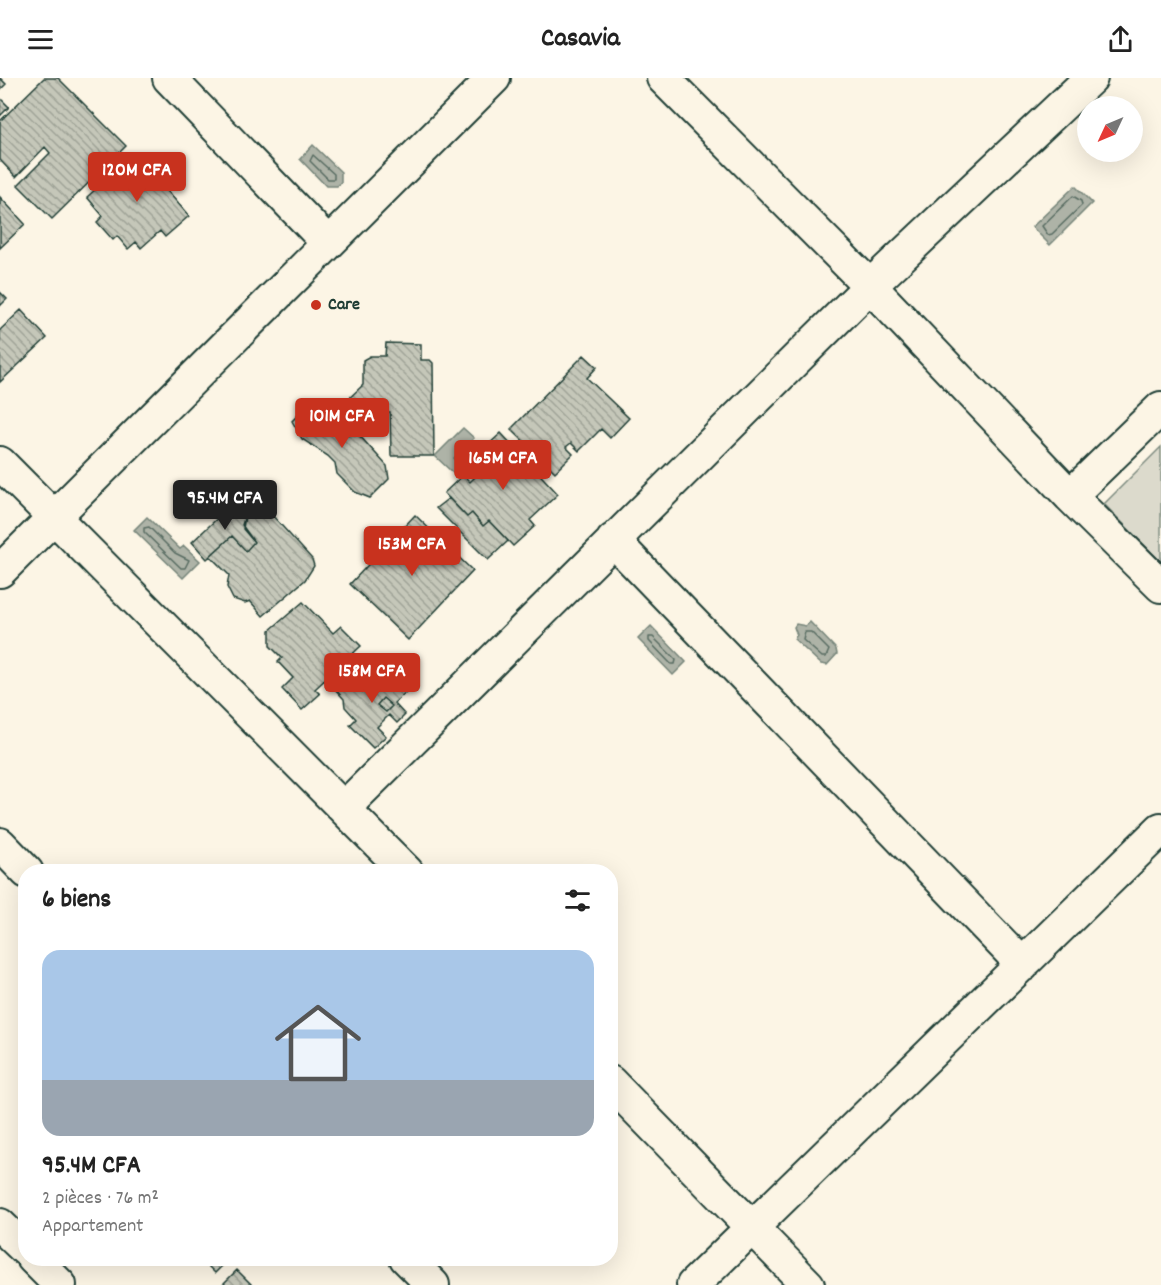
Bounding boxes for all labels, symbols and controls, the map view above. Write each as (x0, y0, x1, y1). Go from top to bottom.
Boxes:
text: Casavia (541, 20, 620, 59)
icon: menu (24, 23, 57, 56)
icon: share (1104, 23, 1137, 56)
north arrow (1077, 96, 1143, 162)
map controls (1077, 96, 1143, 162)
pin: 120M CFA (75, 152, 199, 203)
text: 120M CFA (102, 157, 172, 185)
place label: Care (328, 293, 360, 318)
marker: Care (309, 298, 323, 312)
pin: 101M CFA (280, 398, 404, 449)
text: 101M CFA (309, 403, 375, 431)
pin: 165M CFA (441, 440, 565, 491)
text: 165M CFA (468, 445, 538, 473)
pin: 95.4M CFA (156, 480, 294, 531)
text: 95.4M CFA (187, 485, 263, 513)
pin: 153M CFA (350, 526, 474, 577)
text: 153M CFA (378, 531, 446, 559)
pin: 158M CFA (310, 653, 434, 704)
text: 158M CFA (338, 658, 406, 686)
text: 6 biens (42, 882, 111, 919)
icon: filters (561, 884, 594, 917)
icon: home (264, 989, 372, 1097)
text: 95.4M CFA (42, 1148, 141, 1185)
text: 2 pièces · 76 m² (42, 1185, 159, 1213)
text: Appartement (42, 1213, 144, 1241)

